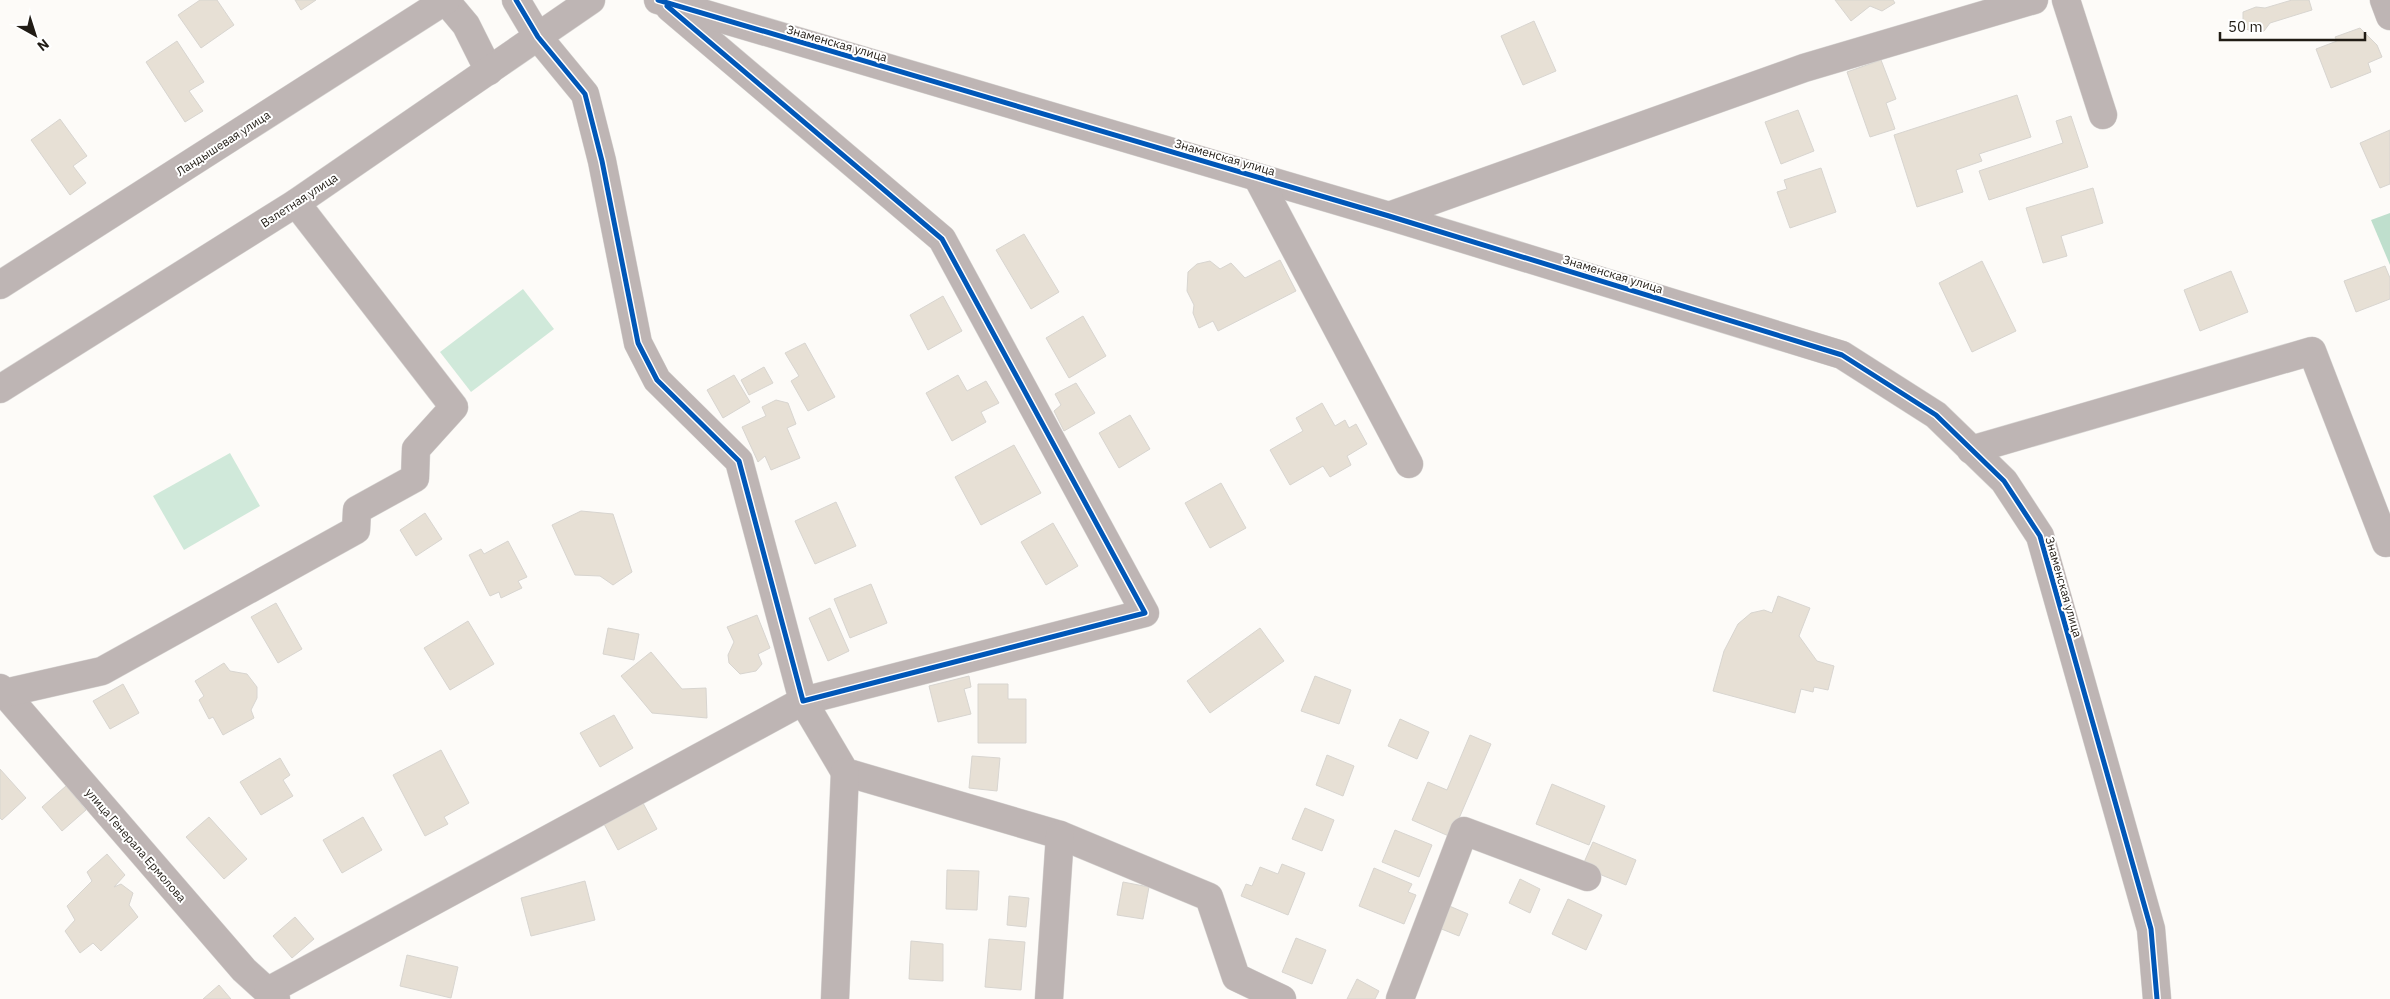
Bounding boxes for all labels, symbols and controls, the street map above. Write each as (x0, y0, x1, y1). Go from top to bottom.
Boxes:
north arrow (10, 10, 60, 60)
scale bar (2220, 10, 2365, 42)
text: 50 m (2228, 17, 2263, 36)
street label: Знаменская улица (785, 21, 890, 65)
text: N (34, 35, 53, 55)
street label: Ландышевая улица (173, 107, 273, 179)
street label: Знаменская улица (1173, 135, 1278, 179)
street label: Взлетная улица (258, 169, 341, 230)
street label: Знаменская улица (1561, 252, 1665, 297)
street label: Знаменская улица (2042, 535, 2086, 640)
street label: улица Генерала Ермолова (82, 785, 190, 906)

